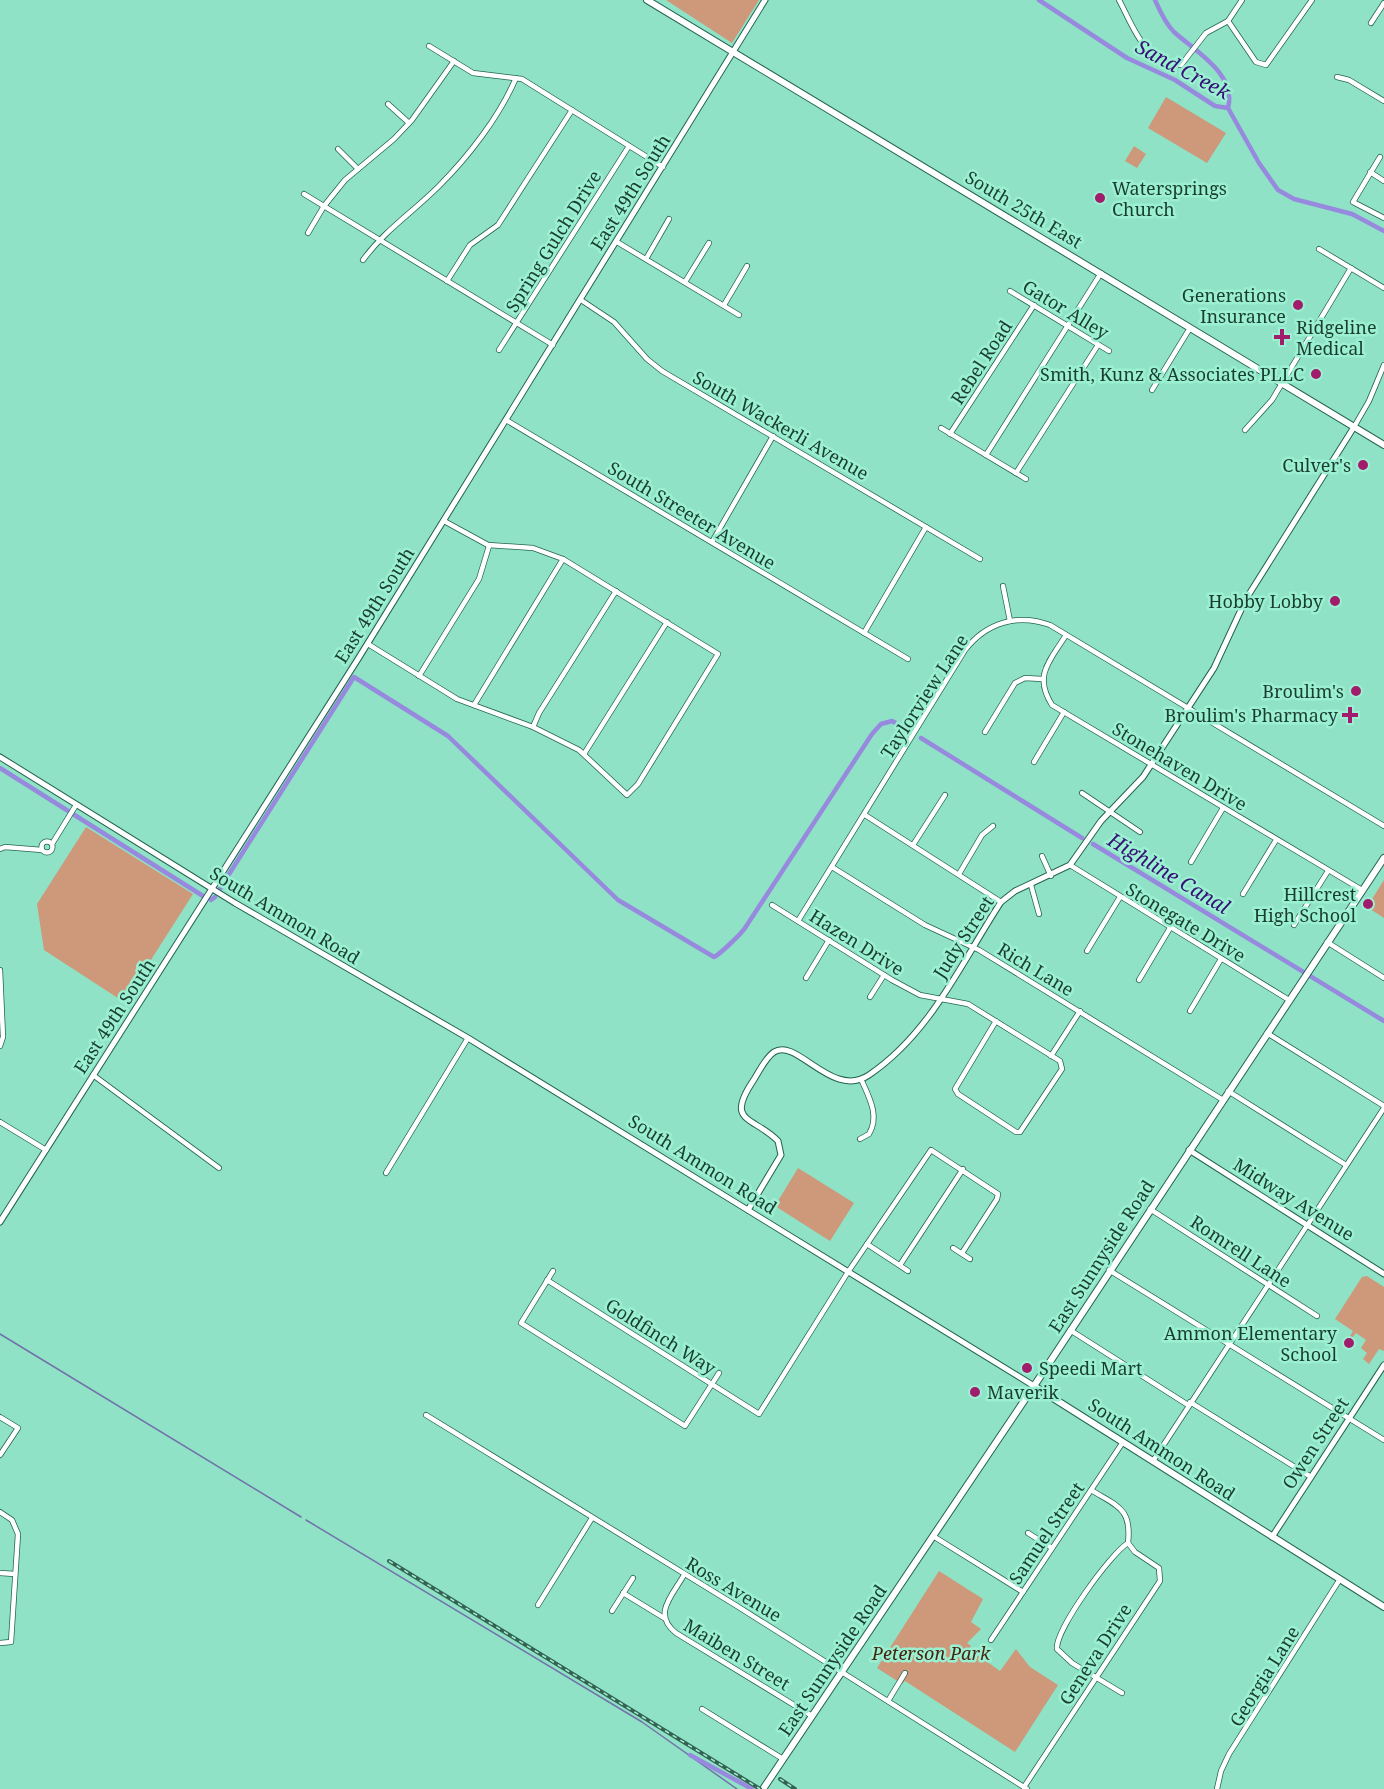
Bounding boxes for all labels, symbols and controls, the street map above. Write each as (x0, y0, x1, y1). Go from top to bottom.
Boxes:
water label: Sand Creek (1131, 33, 1236, 106)
street label: East 49th South (585, 129, 675, 255)
street label: Spring Gulch Drive (500, 165, 606, 317)
street label: South 25th East (961, 165, 1087, 253)
place label: Watersprings Church (1112, 176, 1227, 221)
marker: Watersprings Church (1093, 191, 1107, 205)
street label: Gator Alley (1018, 274, 1114, 345)
place label: Generations Insurance (1182, 283, 1286, 328)
marker: Generations Insurance (1291, 298, 1305, 312)
street label: Rebel Road (945, 315, 1017, 409)
place label: Ridgeline Medical (1296, 315, 1377, 360)
marker: Ridgeline Medical (1273, 328, 1291, 346)
place label: Smith, Kunz & Associates PLLC (1040, 362, 1304, 386)
street label: South Wackerli Avenue (689, 365, 873, 485)
marker: Smith, Kunz & Associates PLLC (1309, 367, 1323, 381)
place label: Culver's (1282, 453, 1351, 477)
street label: South Streeter Avenue (604, 455, 780, 575)
marker: Culver's (1356, 458, 1370, 472)
street label: East 49th South (329, 542, 419, 668)
place label: Hobby Lobby (1208, 589, 1324, 613)
marker: Hobby Lobby (1328, 594, 1342, 608)
street label: Taylorview Lane (875, 629, 973, 763)
place label: Broulim's (1262, 679, 1344, 703)
marker: Broulim's (1349, 684, 1363, 698)
place label: Broulim's Pharmacy (1164, 703, 1339, 727)
marker: Broulim's Pharmacy (1343, 708, 1357, 722)
street label: Stonehaven Drive (1108, 716, 1252, 816)
water label: Highline Canal (1102, 825, 1235, 920)
street label: South Ammon Road (206, 861, 364, 969)
street label: Stonegate Drive (1122, 877, 1250, 967)
place label: Hillcrest High School (1254, 882, 1356, 927)
street label: Judy Street (927, 891, 999, 984)
marker: Hillcrest High School (1361, 897, 1375, 911)
street label: Hazen Drive (805, 903, 909, 981)
street label: Rich Lane (993, 937, 1079, 1001)
street label: East 49th South (68, 954, 160, 1078)
street label: South Ammon Road (624, 1109, 782, 1219)
street label: Midway Avenue (1229, 1152, 1359, 1246)
street label: East Sunnyside Road (1043, 1175, 1159, 1337)
street label: Romrell Lane (1186, 1209, 1296, 1293)
street label: Goldfinch Way (601, 1292, 721, 1380)
place label: Ammon Elementary School (1164, 1321, 1338, 1366)
marker: Ammon Elementary School (1342, 1336, 1356, 1350)
place label: Speedi Mart (1039, 1356, 1142, 1380)
marker: Speedi Mart (1020, 1361, 1034, 1375)
place label: Maverik (987, 1380, 1059, 1404)
marker: Maverik (968, 1385, 982, 1399)
street label: South Ammon Road (1084, 1392, 1240, 1506)
street label: Owen Street (1276, 1392, 1354, 1494)
street label: Samuel Street (1003, 1477, 1089, 1589)
street label: Ross Avenue (682, 1551, 786, 1627)
street label: East Sunnyside Road (772, 1580, 892, 1740)
street label: Geneva Drive (1053, 1599, 1137, 1709)
street label: Maiben Street (679, 1613, 795, 1695)
street label: Georgia Lane (1224, 1621, 1304, 1731)
park label: Peterson Park (871, 1641, 991, 1665)

